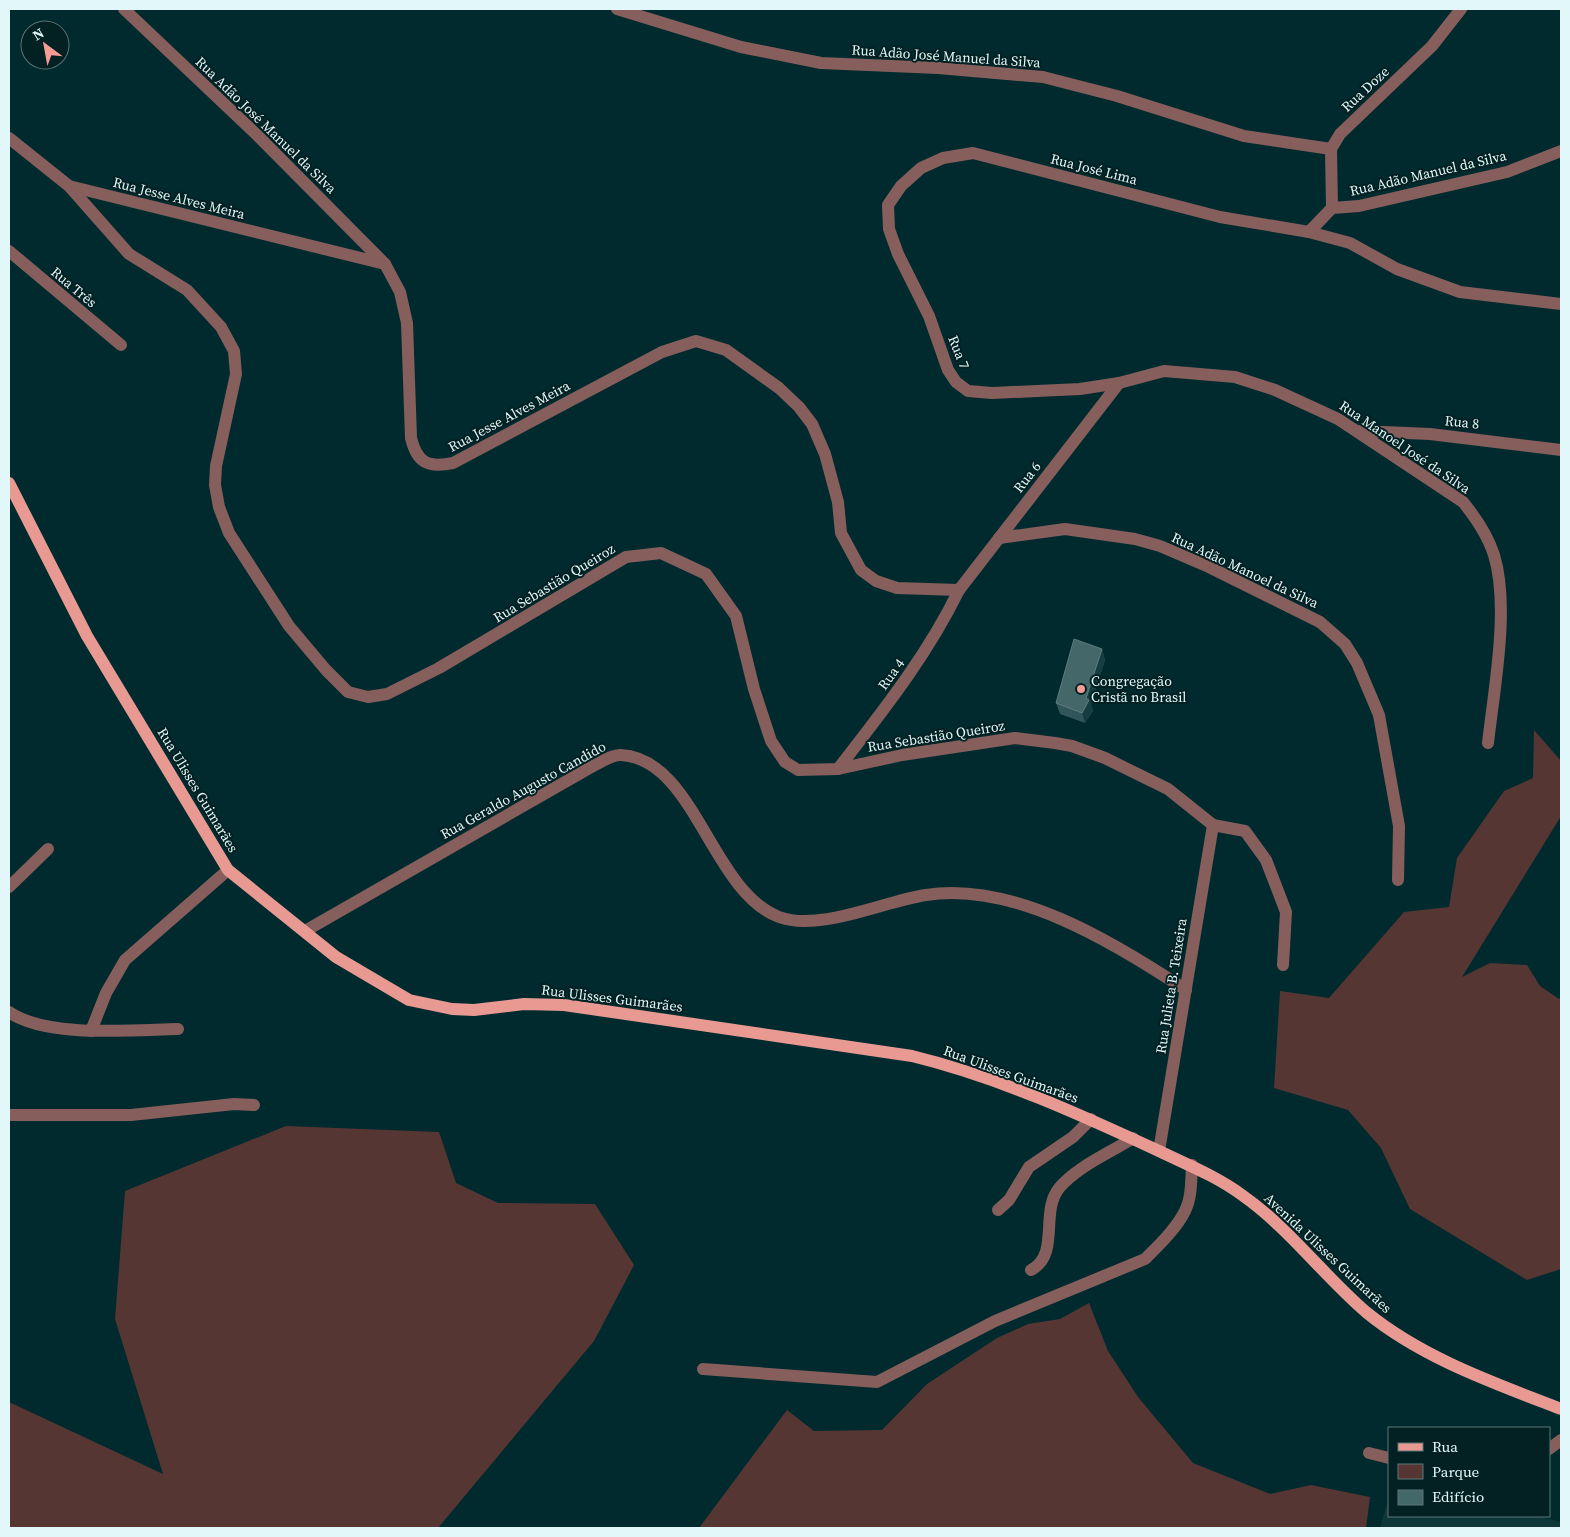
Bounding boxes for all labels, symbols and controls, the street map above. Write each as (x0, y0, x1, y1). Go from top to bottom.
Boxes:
north arrow (20, 20, 70, 70)
text: N (28, 23, 48, 45)
street label: Rua Adão José Manuel da Silva (851, 39, 1042, 73)
street label: Rua Adão José Manuel da Silva (191, 52, 342, 199)
street label: Rua Doze (1337, 62, 1393, 116)
street label: Rua Adão Manuel da Silva (1348, 145, 1509, 201)
street label: Rua José Lima (1048, 149, 1140, 190)
street label: Rua Jesse Alves Meira (111, 172, 248, 224)
street label: Rua Três (47, 262, 101, 312)
street label: Rua 7 (943, 332, 975, 372)
street label: Rua Jesse Alves Meira (445, 375, 574, 457)
street label: Rua Manoel José da Silva (1336, 396, 1475, 499)
street label: Rua 8 (1444, 410, 1480, 434)
street label: Rua 6 (1008, 457, 1046, 497)
street label: Rua Adão Manoel da Silva (1168, 527, 1322, 613)
street label: Rua Sebastião Queiroz (489, 538, 619, 627)
street label: Rua 4 (873, 654, 909, 694)
place label: Congregação Cristã no Brasil (1091, 671, 1187, 707)
marker: Congregação Cristã no Brasil (1075, 683, 1087, 695)
street label: Rua Sebastião Queiroz (866, 715, 1007, 757)
street label: Rua Ulisses Guimarães (153, 724, 243, 856)
street label: Rua Geraldo Augusto Candido (437, 736, 610, 844)
street label: Rua Julieta B. Teixeira (1150, 916, 1192, 1055)
street label: Rua Ulisses Guimarães (540, 979, 684, 1017)
street label: Rua Ulisses Guimarães (941, 1040, 1081, 1108)
street label: Avenida Ulisses Guimarães (1260, 1188, 1396, 1318)
legend (1388, 1427, 1550, 1517)
text: Rua (1432, 1436, 1458, 1457)
text: Parque (1432, 1461, 1480, 1482)
text: Edifício (1432, 1486, 1484, 1507)

